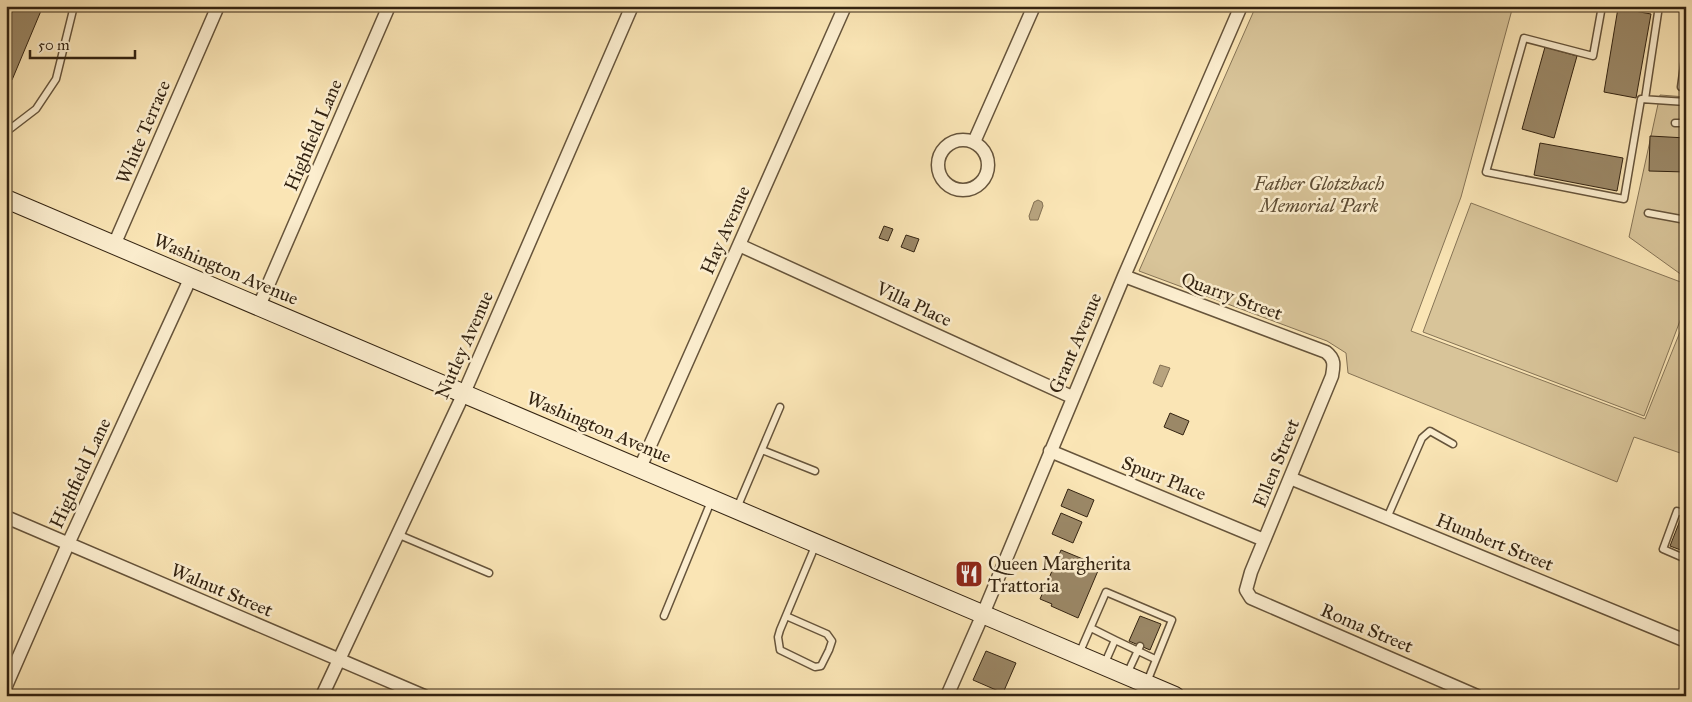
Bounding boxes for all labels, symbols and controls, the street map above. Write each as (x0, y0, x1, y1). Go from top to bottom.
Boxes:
scale bar (30, 28, 135, 60)
text: 50 m (38, 36, 70, 54)
street label: Highfield Lane (279, 76, 348, 195)
street label: White Terrace (111, 77, 175, 187)
park label: Father Glotzbach Memorial Park (1253, 172, 1384, 217)
street label: Hay Avenue (695, 182, 755, 278)
street label: Washington Avenue (150, 228, 302, 311)
street label: Quarry Street (1178, 267, 1286, 325)
street label: Villa Place (872, 276, 956, 332)
street label: Nutley Avenue (430, 287, 498, 402)
street label: Grant Avenue (1043, 289, 1107, 397)
street label: Washington Avenue (523, 386, 675, 469)
street label: Highfield Lane (44, 414, 117, 532)
street label: Ellen Street (1248, 415, 1304, 511)
street label: Spurr Place (1118, 451, 1210, 505)
street label: Humbert Street (1433, 508, 1557, 576)
place label: Queen Margherita Trattoria (988, 552, 1132, 597)
street label: Walnut Street (168, 558, 277, 622)
restaurant icon: Queen Margherita Trattoria (954, 559, 984, 589)
street label: Roma Street (1317, 598, 1417, 658)

